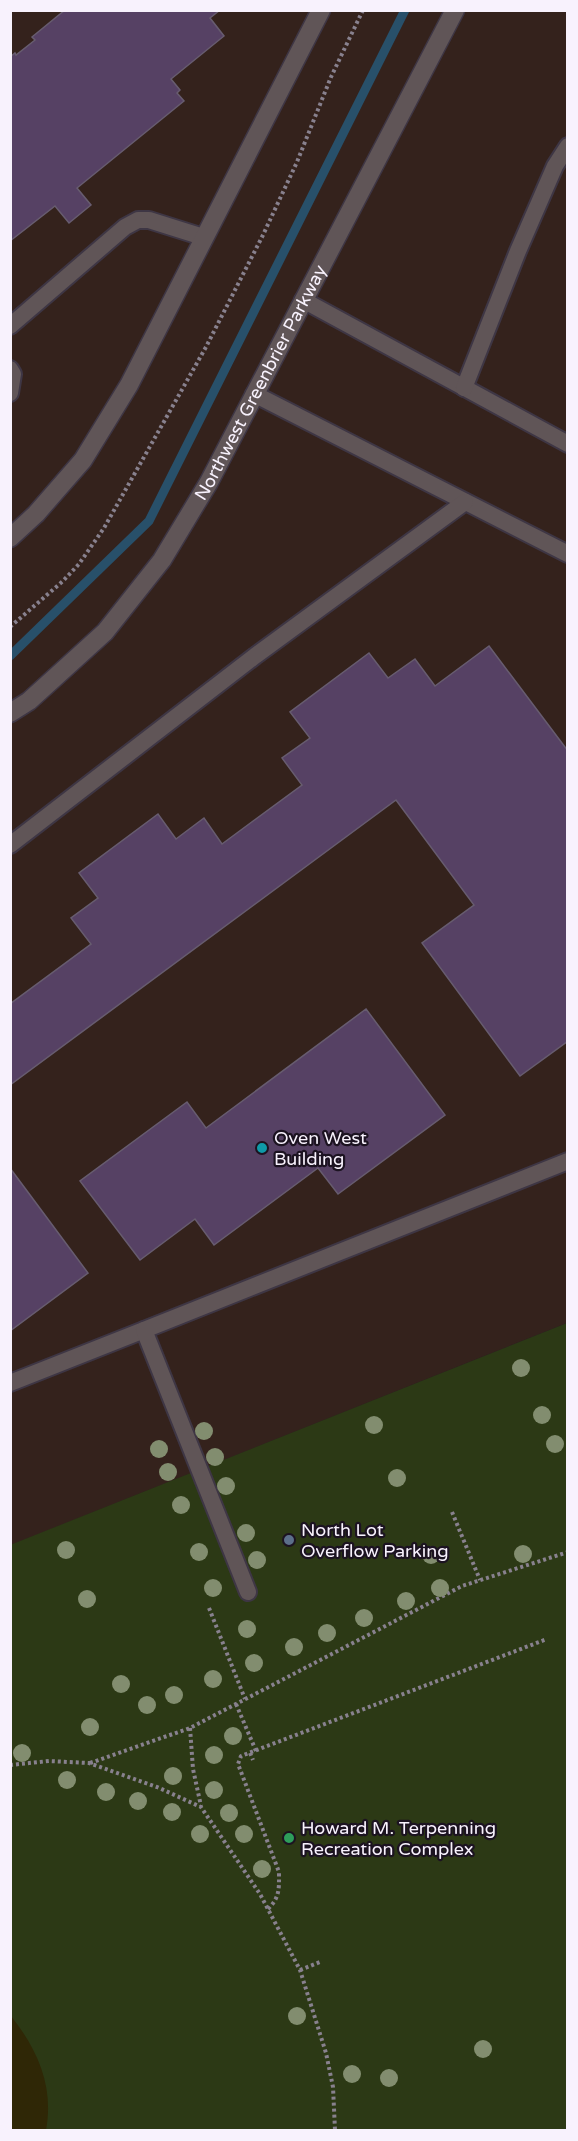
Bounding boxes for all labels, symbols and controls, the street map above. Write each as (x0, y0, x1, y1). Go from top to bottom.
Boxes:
street label: Northwest Greenbrier Parkway (190, 261, 331, 504)
place label: Oven West Building (274, 1127, 367, 1170)
marker: Oven West Building (255, 1141, 269, 1155)
place label: North Lot Overflow Parking (301, 1519, 449, 1562)
marker: North Lot Overflow Parking (282, 1533, 296, 1547)
place label: Howard M. Terpenning Recreation Complex (301, 1817, 496, 1860)
marker: Howard M. Terpenning Recreation Complex (282, 1831, 296, 1845)

